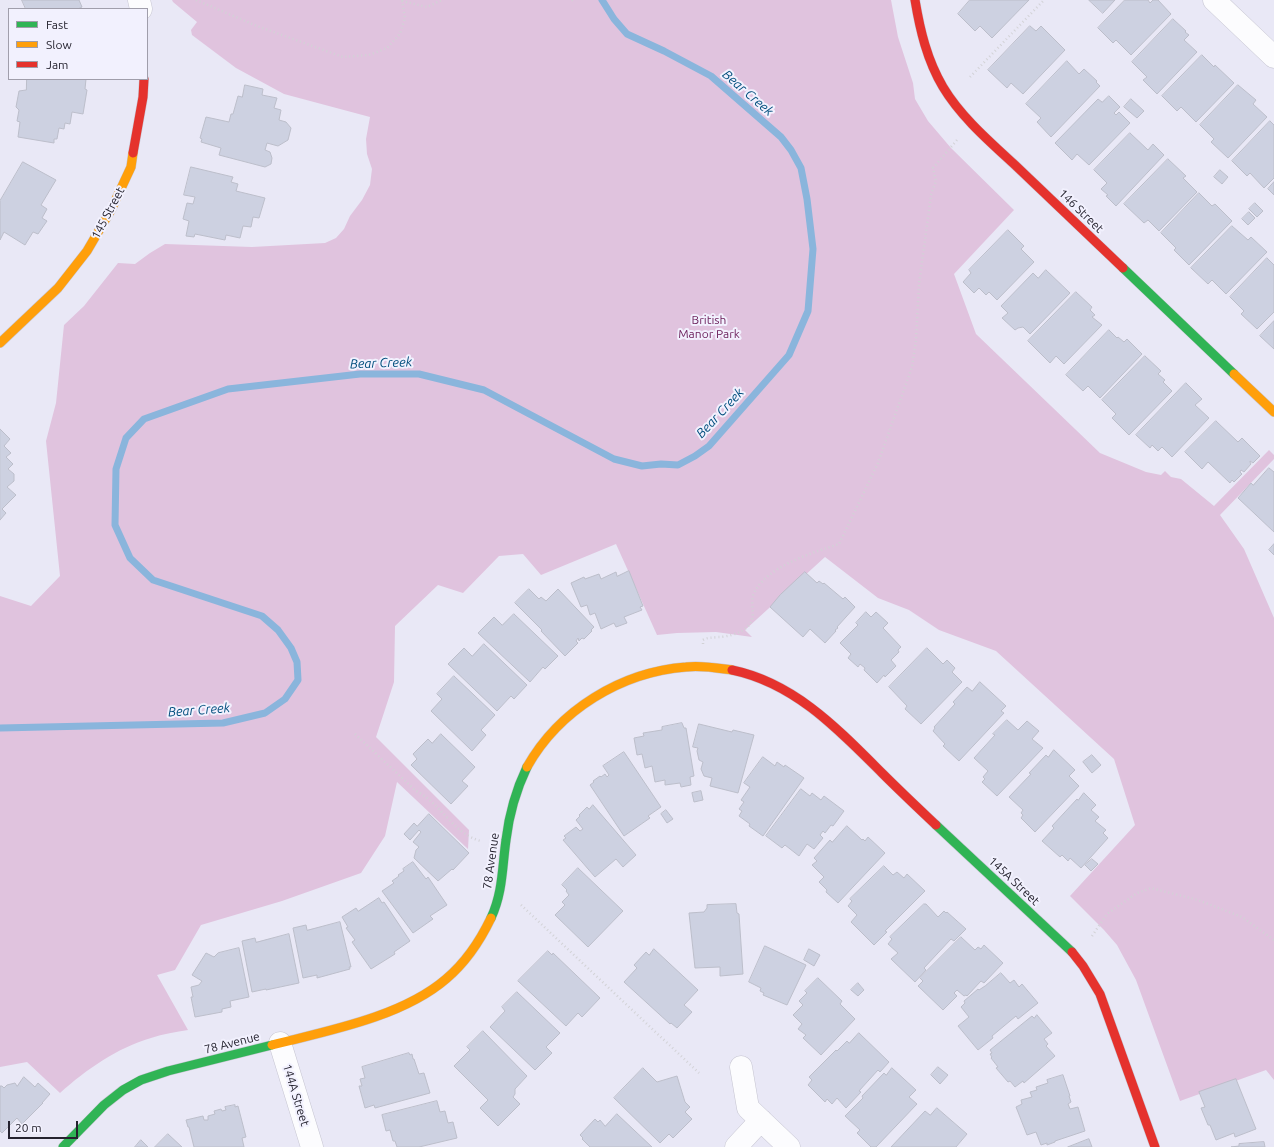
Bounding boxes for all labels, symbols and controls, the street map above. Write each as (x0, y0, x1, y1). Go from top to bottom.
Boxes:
legend (8, 8, 148, 80)
text: Fast (46, 18, 68, 31)
text: Slow (46, 38, 72, 51)
text: Jam (46, 58, 68, 71)
water label: Bear Creek (719, 67, 777, 119)
street label: 145 Street (88, 185, 128, 241)
street label: 146 Street (1056, 186, 1106, 236)
park label: British Manor Park (678, 313, 740, 341)
water label: Bear Creek (350, 354, 412, 372)
water label: Bear Creek (693, 385, 747, 441)
water label: Bear Creek (167, 700, 231, 720)
street label: 78 Avenue (480, 832, 502, 890)
street label: 145A Street (986, 854, 1042, 908)
street label: 78 Avenue (203, 1029, 261, 1057)
street label: 144A Street (280, 1062, 312, 1128)
scale bar (10, 1113, 80, 1139)
text: 20 m (15, 1121, 42, 1134)

